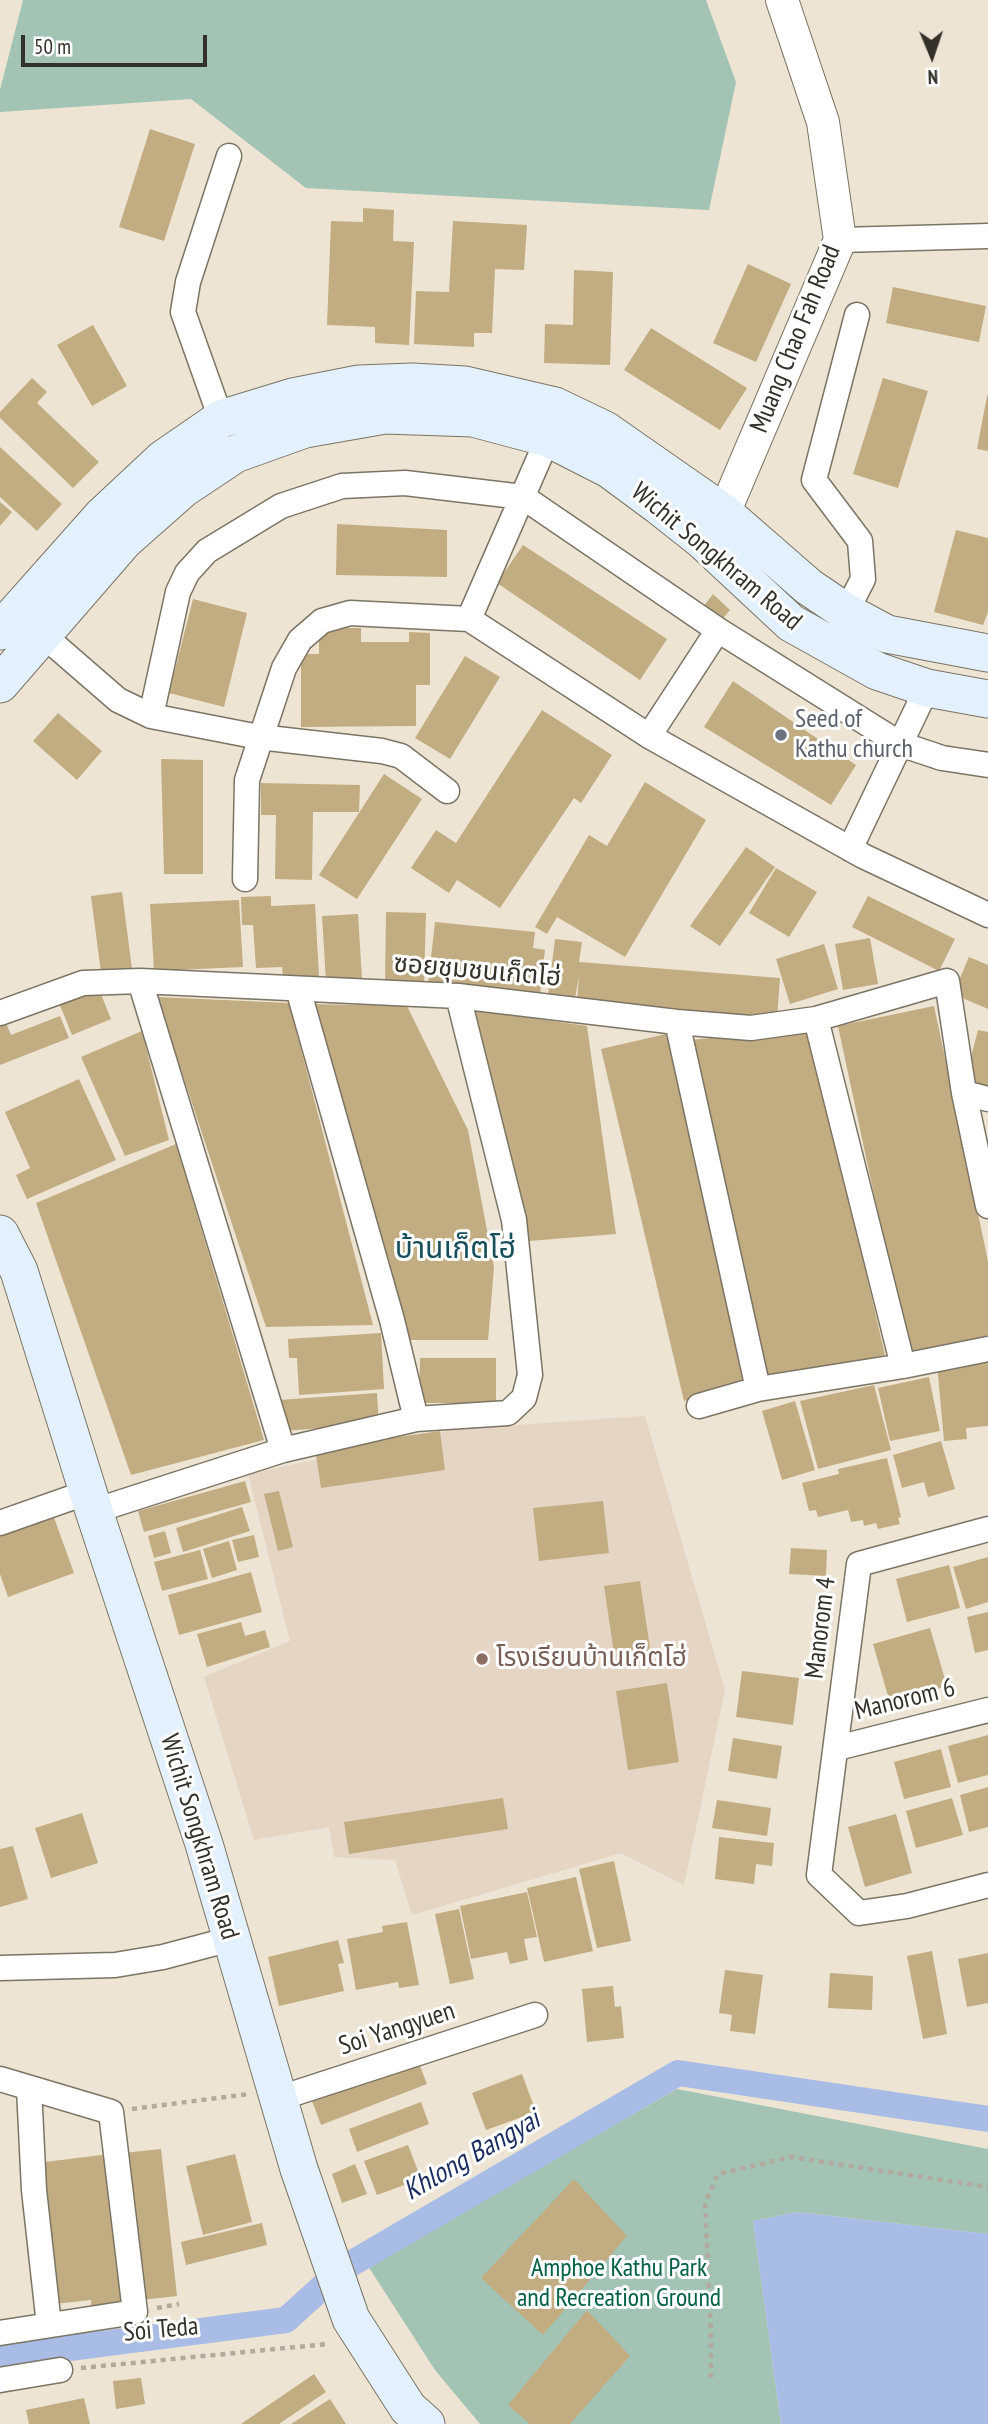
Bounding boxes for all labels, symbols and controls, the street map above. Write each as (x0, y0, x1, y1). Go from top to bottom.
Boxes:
scale bar (24, 21, 210, 65)
north arrow (897, 21, 967, 91)
text: 50 m (34, 33, 71, 60)
text: N (927, 65, 938, 89)
street label: Muang Chao Fah Road (744, 241, 848, 437)
street label: Wichit Songkhram Road (624, 477, 808, 637)
place label: Seed of Kathu church (795, 704, 913, 766)
marker: Seed of Kathu church (773, 727, 789, 743)
street label: ซอยชุมชนเก็ตโฮ่ (392, 948, 562, 994)
district label: บ้านเก็ตโฮ่ (395, 1231, 515, 1267)
street label: Manorom 4 (799, 1575, 843, 1681)
place label: โรงเรียนบ้านเก็ตโฮ่ (496, 1643, 686, 1675)
marker: โรงเรียนบ้านเก็ตโฮ่ (474, 1651, 490, 1667)
street label: Manorom 6 (852, 1673, 958, 1727)
street label: Wichit Songkhram Road (153, 1731, 245, 1943)
street label: Soi Yangyuen (335, 1996, 459, 2062)
water label: Khlong Bangyai (398, 2104, 546, 2208)
park label: Amphoe Kathu Park and Recreation Ground (517, 2253, 721, 2314)
street label: Soi Teda (122, 2311, 200, 2349)

